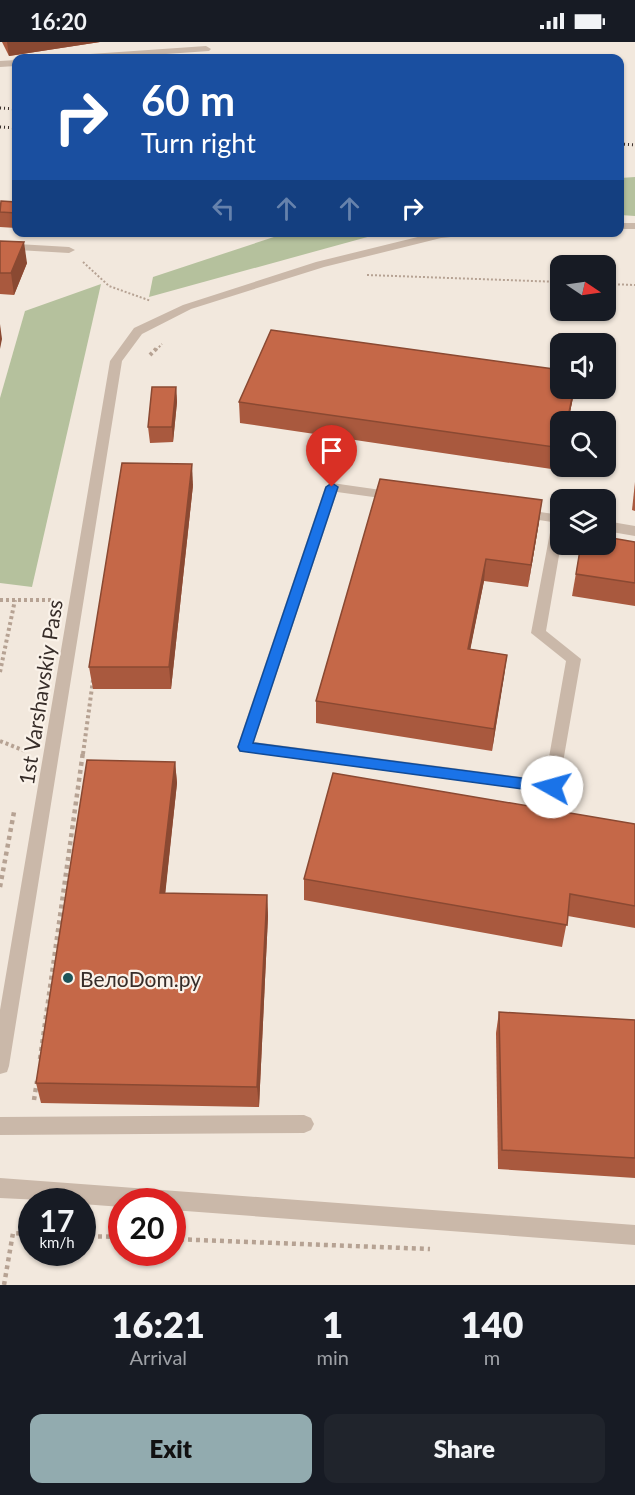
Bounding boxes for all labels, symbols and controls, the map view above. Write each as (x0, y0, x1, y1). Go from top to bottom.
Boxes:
text: 16:20 (30, 8, 87, 35)
text: 60 m (141, 75, 235, 125)
icon: right (42, 78, 120, 156)
text: Turn right (141, 126, 256, 159)
icon: left (207, 192, 240, 225)
icon: ahead (270, 192, 303, 225)
icon: ahead (333, 192, 366, 225)
icon: right (396, 192, 429, 225)
north arrow (550, 255, 616, 321)
map controls (550, 255, 616, 555)
button: sound (550, 333, 616, 399)
button: search (550, 411, 616, 477)
pin (306, 425, 357, 487)
icon: arrive (315, 434, 348, 467)
button: layers (550, 489, 616, 555)
street label: 1st Varshavskiy Pass (13, 598, 67, 786)
position arrow (520, 755, 584, 819)
place label: ВелоDom.ру (80, 966, 201, 991)
marker: ВелоDom.ру (61, 971, 75, 985)
speed limit sign: 20 (108, 1188, 186, 1266)
text: 17 (40, 1202, 74, 1238)
text: km/h (39, 1233, 75, 1251)
text: 16:21 (112, 1302, 205, 1346)
text: 1 (322, 1302, 343, 1346)
text: 140 (461, 1302, 523, 1346)
text: Arrival (129, 1345, 187, 1369)
text: min (317, 1345, 349, 1369)
text: m (484, 1345, 500, 1369)
button: Exit (30, 1414, 312, 1483)
button: Share (324, 1414, 605, 1483)

